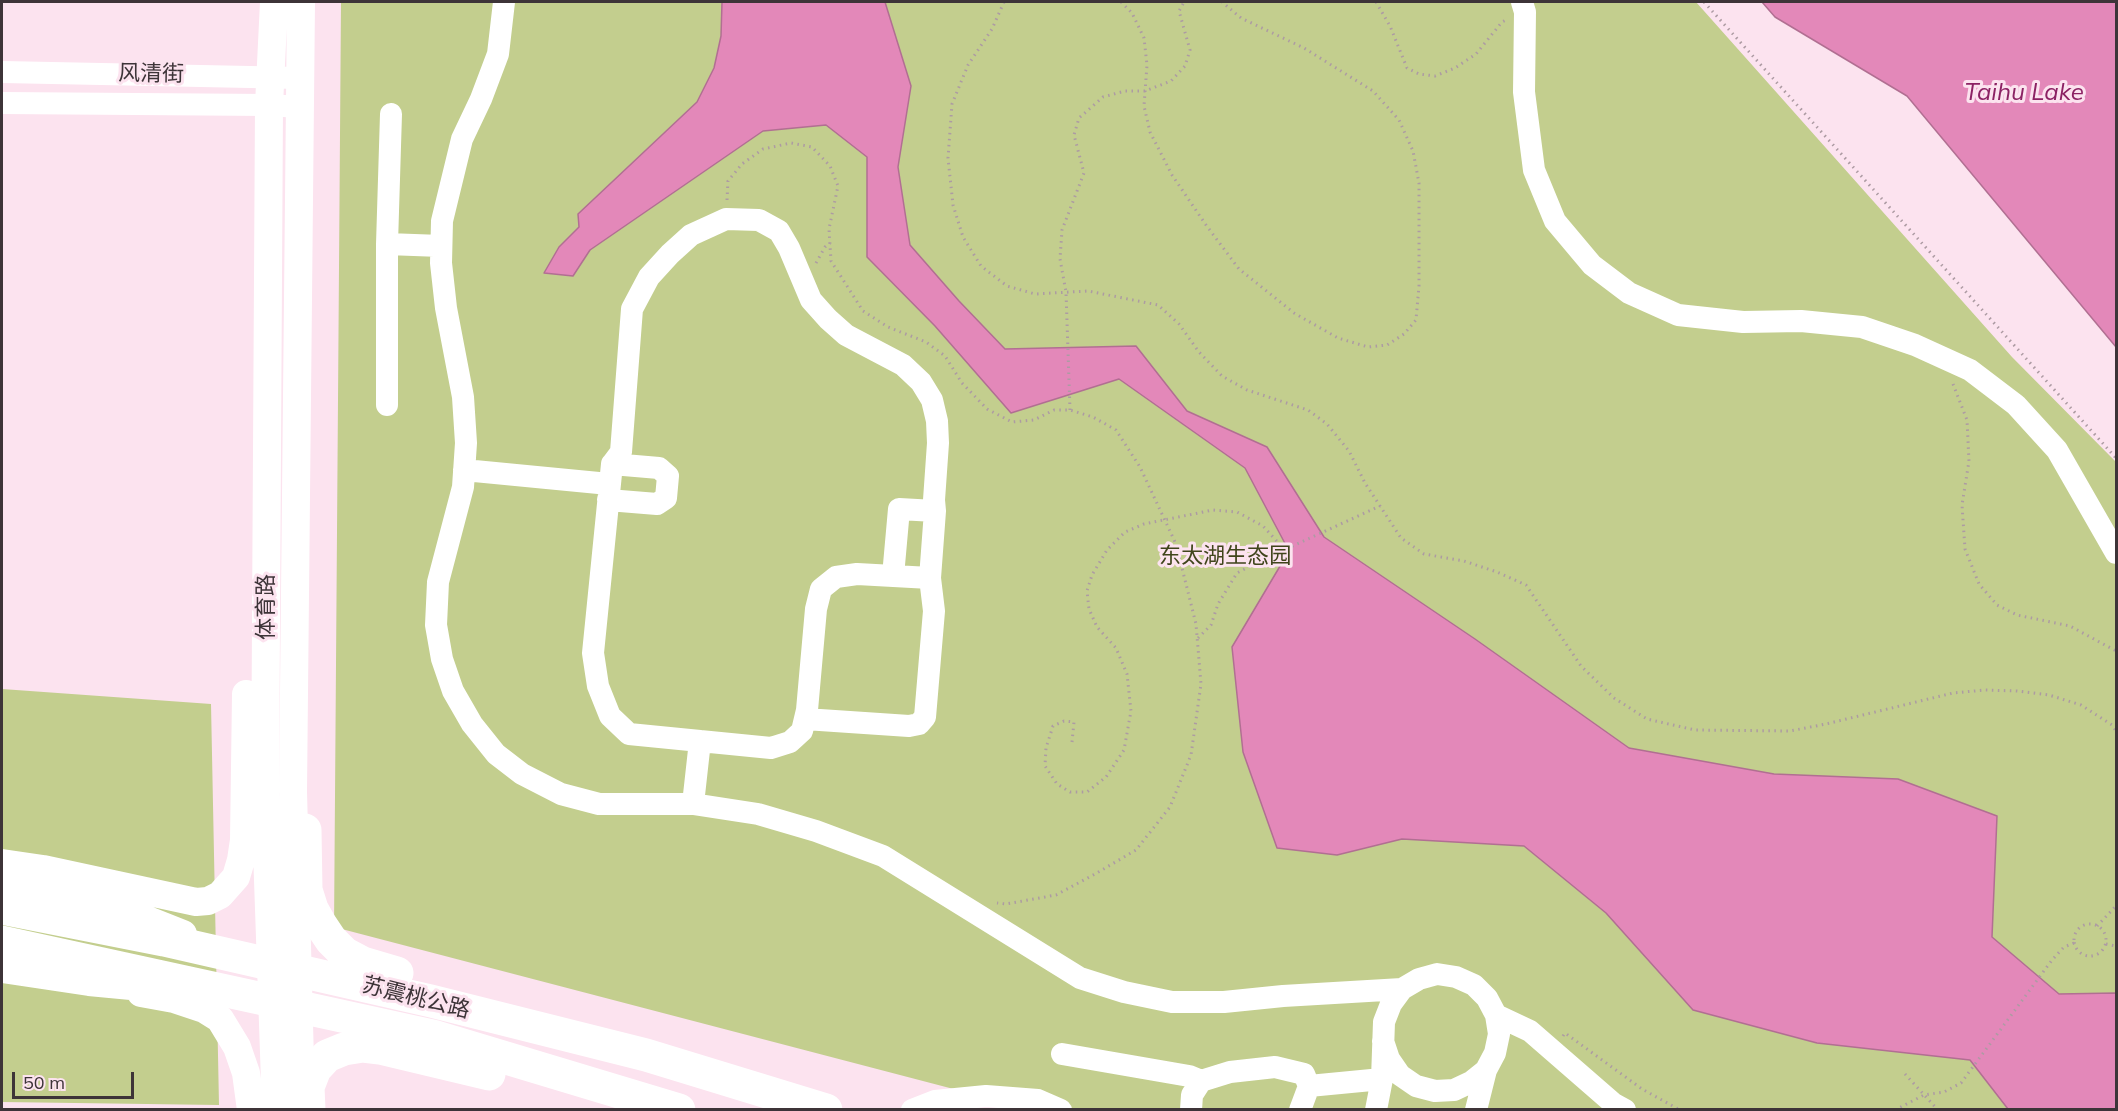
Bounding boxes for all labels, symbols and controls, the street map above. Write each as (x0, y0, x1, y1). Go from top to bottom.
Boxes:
street label: 风清街 (118, 60, 184, 88)
water label: Taihu Lake (1964, 79, 2084, 107)
park label: 东太湖生态园 (1159, 543, 1291, 569)
street label: 体育路 (253, 574, 279, 640)
street label: 苏震桃公路 (359, 972, 473, 1024)
scale bar (15, 1060, 136, 1098)
text: 50 m (23, 1071, 65, 1094)

